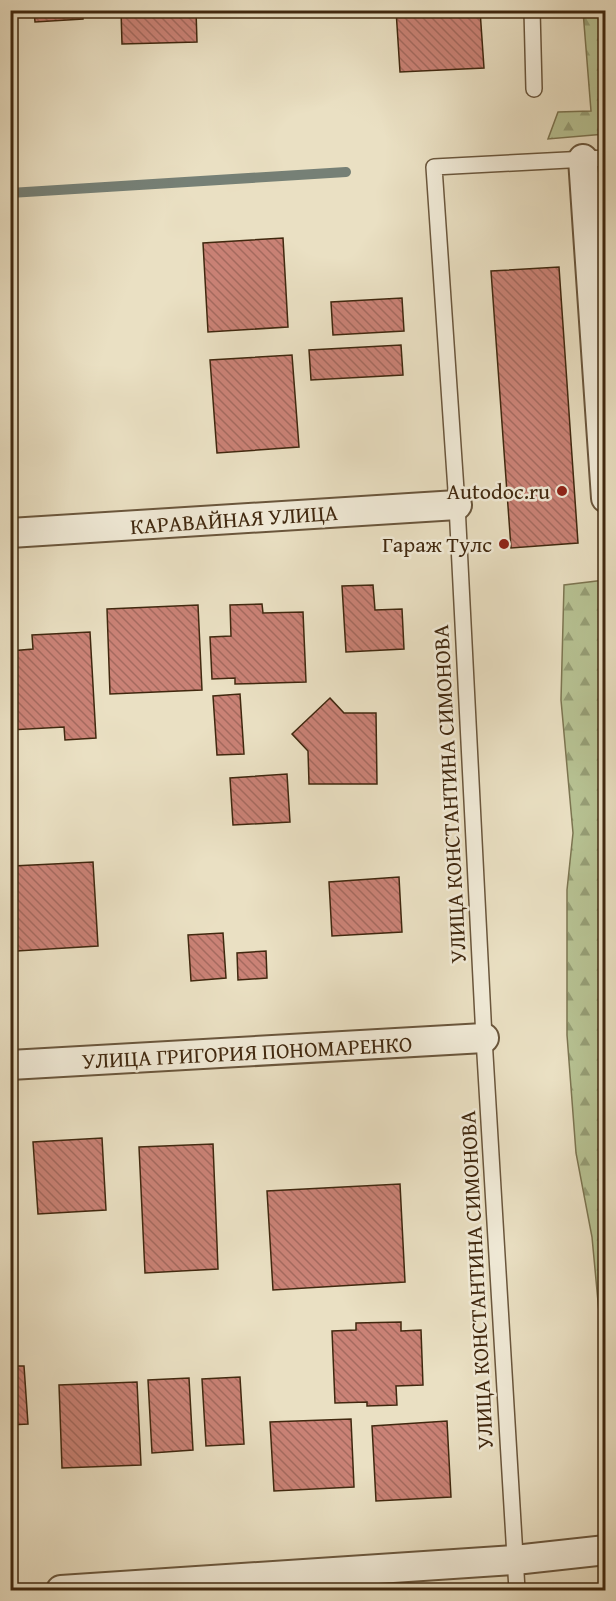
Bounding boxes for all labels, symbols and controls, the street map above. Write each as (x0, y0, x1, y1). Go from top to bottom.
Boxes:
place label: Autodoc.ru (447, 475, 550, 507)
marker: Autodoc.ru (555, 484, 569, 498)
street label: КАРАВАЙНАЯ УЛИЦА (129, 496, 340, 542)
place label: Гараж Тулс (382, 528, 492, 560)
marker: Гараж Тулс (497, 537, 511, 551)
street label: УЛИЦА КОНСТАНТИНА СИМОНОВА (424, 623, 474, 964)
street label: УЛИЦА ГРИГОРИЯ ПОНОМАРЕНКО (81, 1027, 413, 1077)
street label: УЛИЦА КОНСТАНТИНА СИМОНОВА (451, 1109, 501, 1450)

